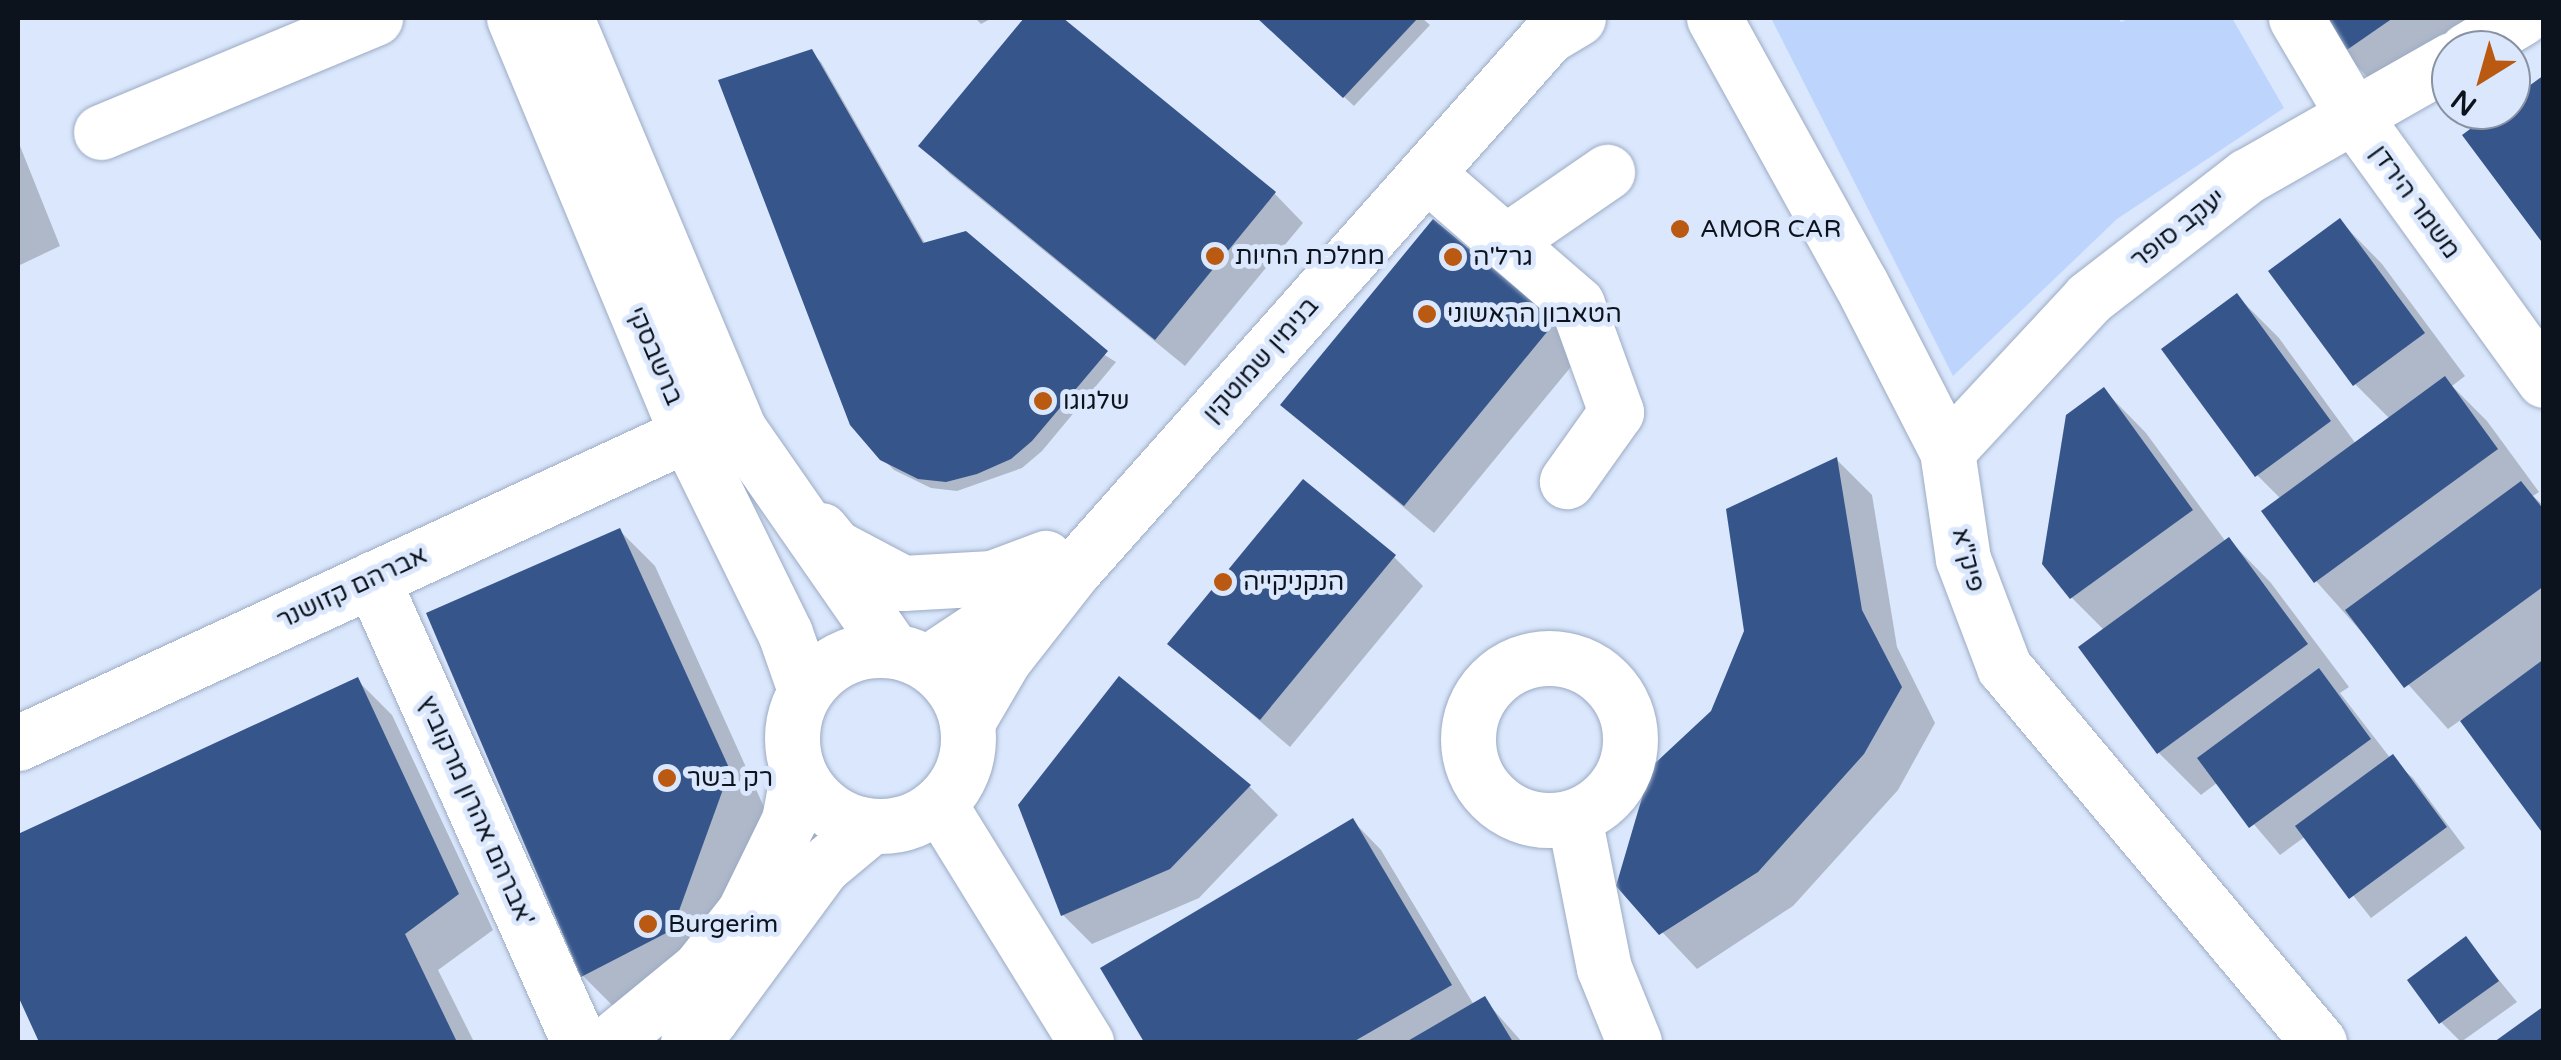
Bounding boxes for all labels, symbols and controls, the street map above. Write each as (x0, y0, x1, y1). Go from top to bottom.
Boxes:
north arrow (2431, 30, 2531, 130)
text: N (2445, 82, 2483, 123)
street label: משמר הירדן (2364, 139, 2466, 265)
street label: יעקב סופר (2125, 183, 2231, 275)
place label: AMOR CAR (1700, 214, 1841, 244)
marker: AMOR CAR (1669, 218, 1691, 240)
place label: ממלכת החיות (1235, 241, 1385, 271)
place label: גרל'ה (1473, 242, 1533, 272)
marker: ממלכת החיות (1204, 245, 1226, 267)
marker: גרל'ה (1442, 246, 1464, 268)
street label: בנימין שמוטקין (1197, 291, 1325, 429)
place label: הטאבון הראשוני (1447, 299, 1622, 329)
street label: ברשבסקי (621, 302, 689, 410)
marker: הטאבון הראשוני (1416, 303, 1438, 325)
place label: שלגוגו (1063, 386, 1129, 416)
marker: שלגוגו (1032, 390, 1054, 412)
street label: פיק"א (1945, 525, 1991, 595)
street label: אברהם קזושנר (272, 540, 432, 636)
place label: הנקניקייה (1243, 567, 1344, 597)
marker: הנקניקייה (1212, 571, 1234, 593)
street label: אברהם אהרון מרקוביץ' (412, 691, 540, 931)
place label: רק בשר (687, 763, 773, 793)
marker: רק בשר (656, 767, 678, 789)
place label: Burgerim (668, 909, 778, 939)
marker: Burgerim (637, 913, 659, 935)

